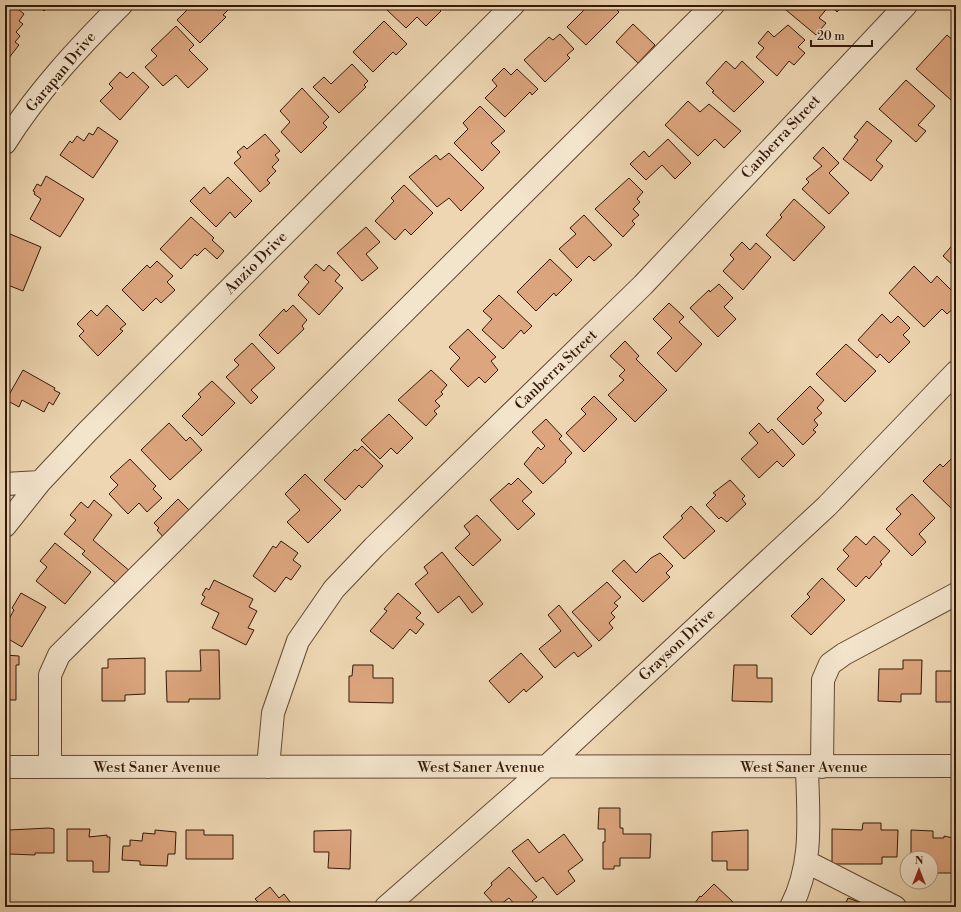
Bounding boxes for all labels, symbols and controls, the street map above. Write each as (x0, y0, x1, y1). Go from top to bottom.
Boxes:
scale bar (811, 22, 872, 48)
street label: Garapan Drive (22, 28, 100, 116)
text: 20 m (817, 29, 845, 44)
street label: Canberra Street (737, 91, 825, 183)
street label: Anzio Drive (220, 228, 291, 299)
street label: Canberra Street (511, 325, 602, 414)
street label: Grayson Drive (635, 605, 719, 685)
street label: West Saner Avenue (92, 758, 221, 777)
street label: West Saner Avenue (416, 758, 545, 777)
street label: West Saner Avenue (739, 758, 868, 777)
north arrow (899, 850, 939, 890)
text: N (915, 854, 924, 868)

